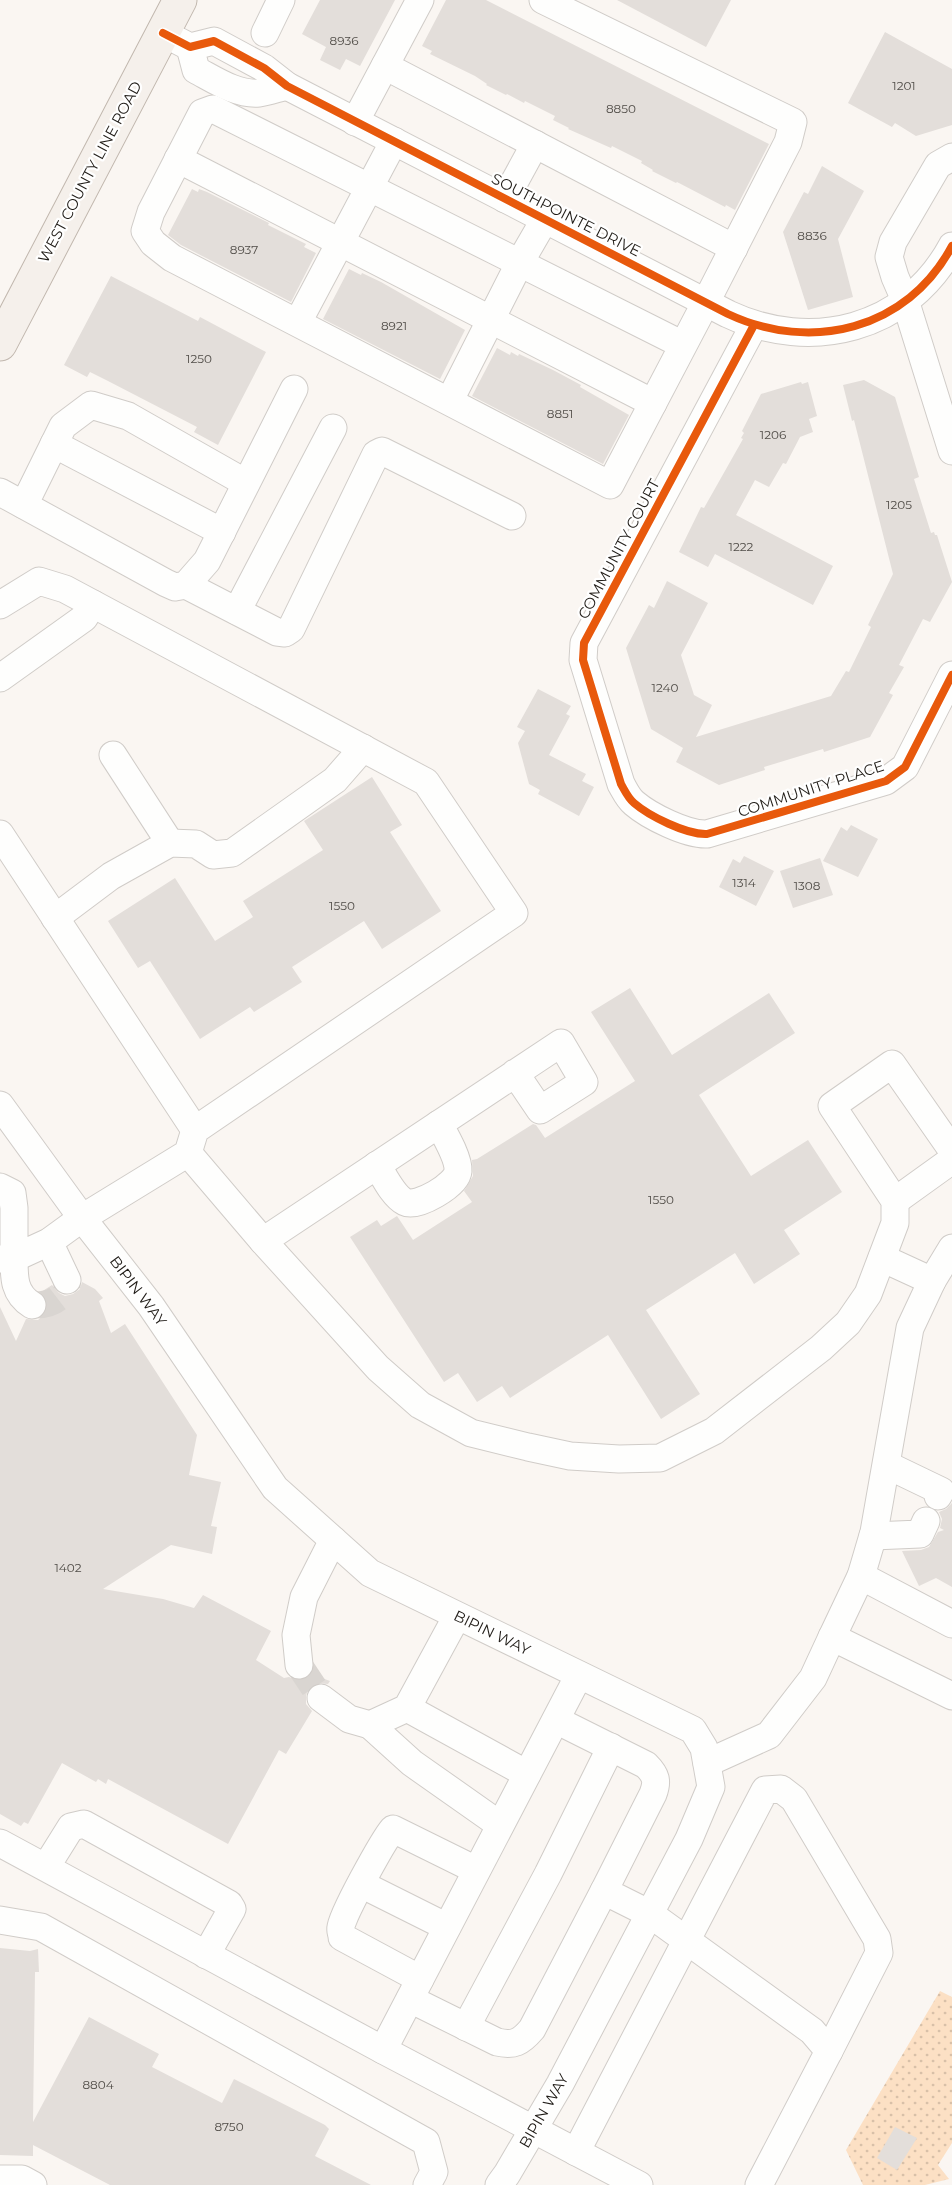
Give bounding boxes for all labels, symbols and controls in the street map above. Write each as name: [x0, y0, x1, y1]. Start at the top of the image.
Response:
house number: 8936: [330, 33, 358, 48]
street label: WEST COUNTY LINE ROAD: [34, 78, 146, 266]
house number: 1201: [892, 78, 916, 93]
house number: 8850: [606, 101, 636, 116]
street label: SOUTHPOINTE DRIVE: [489, 169, 644, 260]
house number: 8836: [797, 228, 827, 243]
house number: 8937: [230, 242, 258, 257]
house number: 8921: [381, 318, 407, 333]
house number: 1250: [186, 351, 212, 366]
house number: 8851: [547, 406, 573, 421]
house number: 1206: [760, 427, 786, 442]
street label: COMMUNITY COURT: [574, 475, 664, 622]
house number: 1205: [886, 497, 912, 512]
house number: 1222: [729, 539, 754, 554]
house number: 1240: [652, 680, 678, 695]
street label: COMMUNITY PLACE: [735, 756, 886, 821]
house number: 1314: [732, 875, 756, 890]
house number: 1308: [794, 878, 821, 893]
house number: 1550: [329, 898, 355, 913]
house number: 1550: [648, 1192, 674, 1207]
street label: BIPIN WAY: [106, 1252, 171, 1330]
house number: 1402: [54, 1560, 82, 1575]
street label: BIPIN WAY: [451, 1606, 534, 1659]
street label: BIPIN WAY: [515, 2070, 573, 2151]
house number: 8804: [82, 2077, 114, 2092]
house number: 8750: [214, 2119, 244, 2134]

